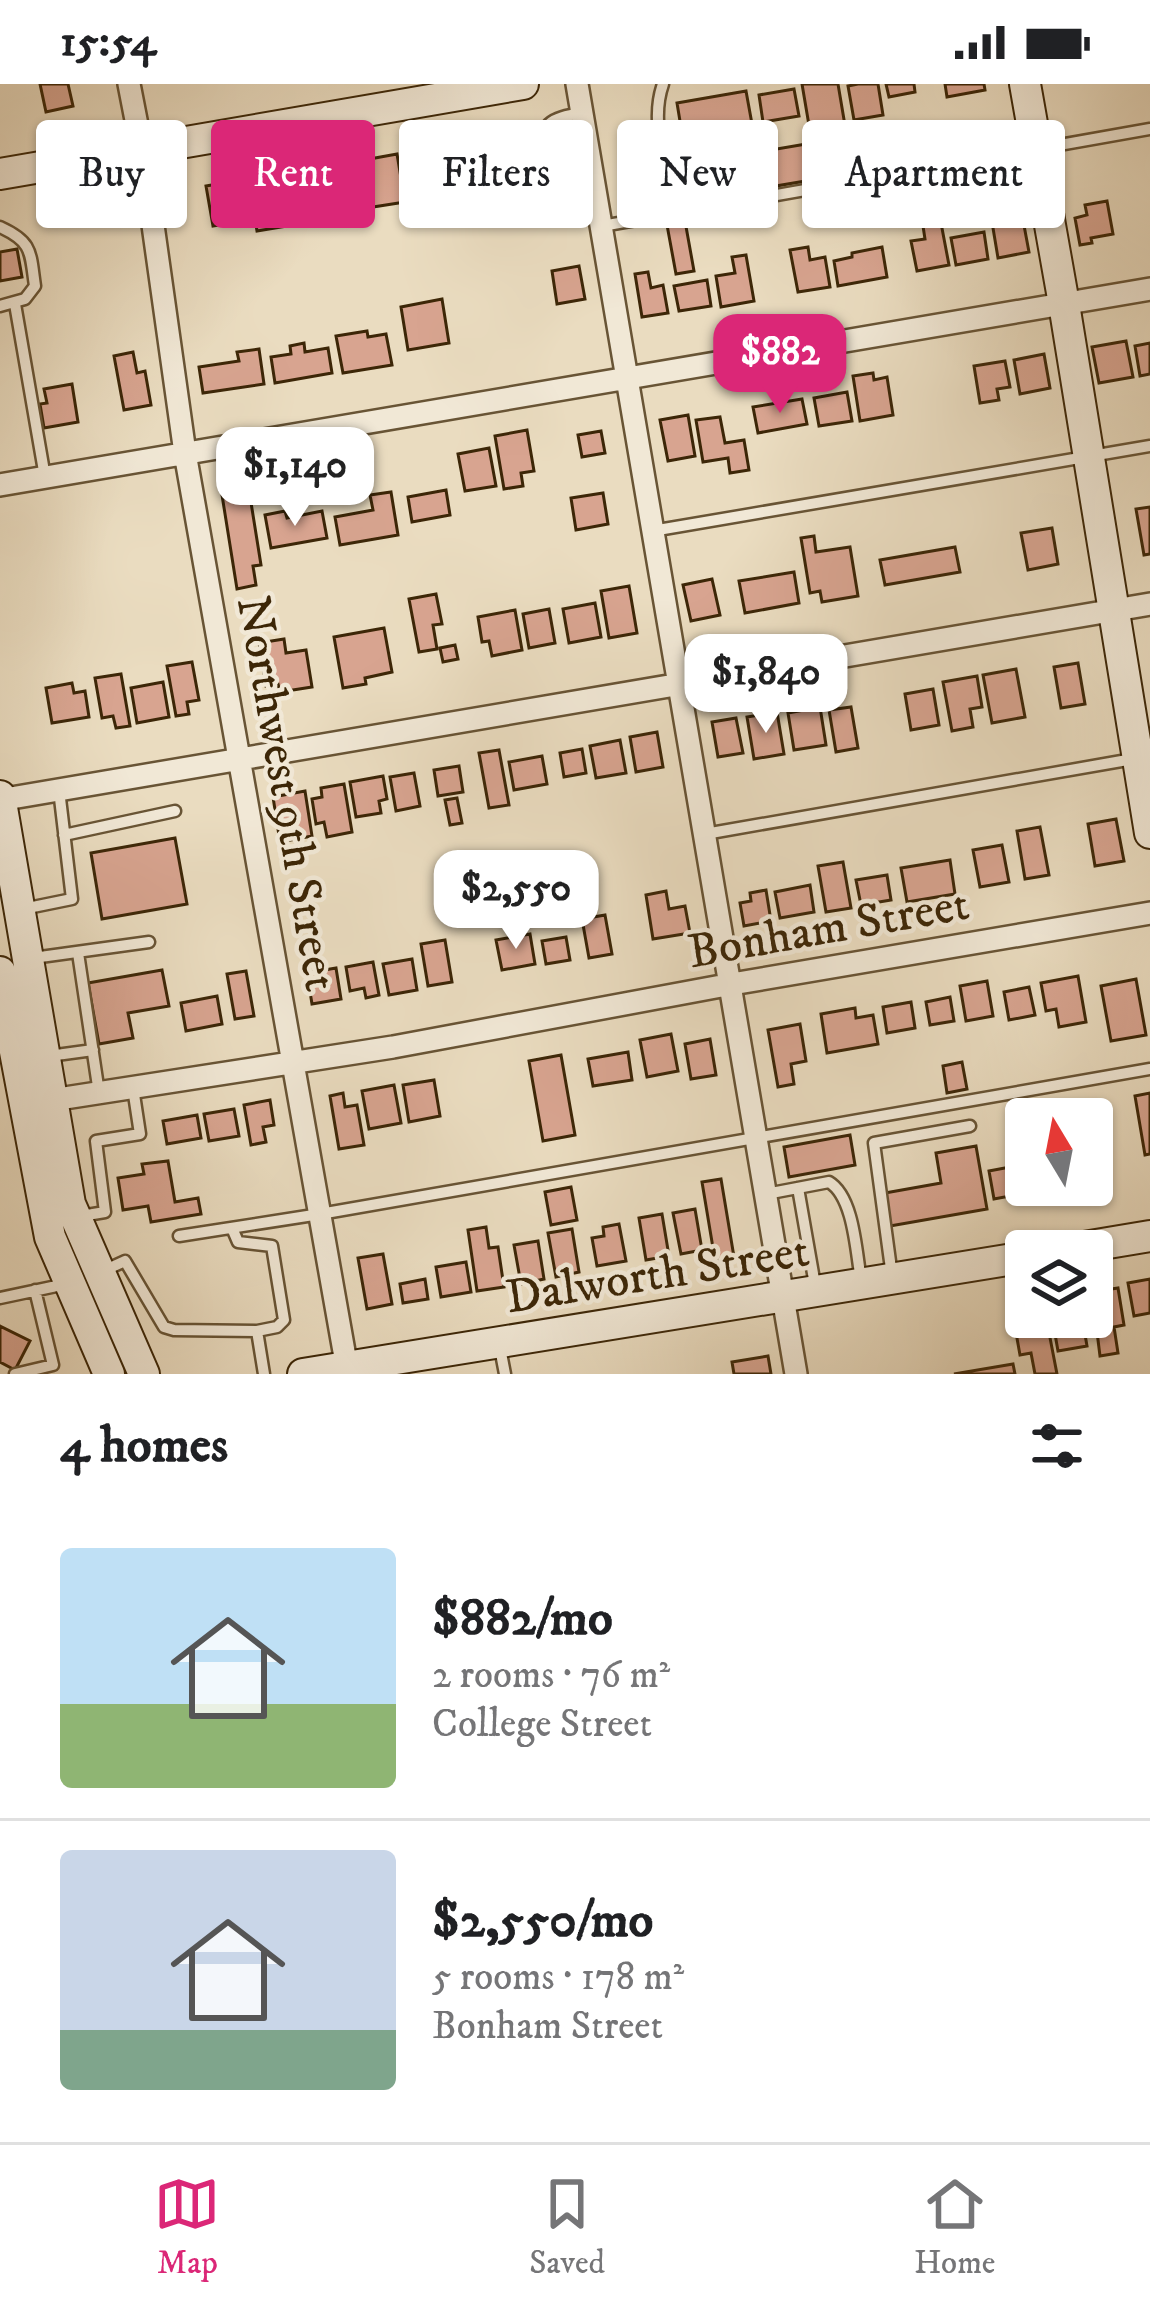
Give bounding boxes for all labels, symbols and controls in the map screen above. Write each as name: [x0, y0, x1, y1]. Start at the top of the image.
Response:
text: 15:54: [60, 14, 156, 70]
chip: Buy: [36, 120, 187, 228]
chip: Rent: [211, 120, 375, 228]
chip: Filters: [399, 120, 593, 228]
chip: New: [617, 120, 778, 228]
chip: Apartment: [802, 120, 1065, 228]
pin: $882: [709, 314, 851, 416]
text: $882: [740, 328, 820, 377]
pin: $1,140: [197, 427, 393, 529]
text: $1,140: [243, 441, 347, 490]
street label: Northwest 9th Street: [222, 591, 350, 996]
pin: $1,840: [668, 634, 864, 736]
text: $1,840: [711, 648, 821, 697]
pin: $2,550: [418, 850, 614, 952]
text: $2,550: [461, 864, 571, 913]
street label: Bonham Street: [683, 875, 974, 983]
north arrow: [1005, 1098, 1113, 1206]
map controls: [1005, 1098, 1113, 1338]
street label: Dalworth Street: [502, 1221, 813, 1329]
button: layers: [1005, 1230, 1113, 1338]
icon: filters: [1024, 1413, 1090, 1479]
text: 4 homes: [60, 1414, 228, 1478]
text: $882/mo: [432, 1587, 613, 1651]
icon: home: [156, 1596, 300, 1740]
text: 2 rooms · 76 m²: [432, 1651, 670, 1700]
text: College Street: [432, 1700, 652, 1749]
text: $2,550/mo: [432, 1889, 653, 1953]
icon: home: [156, 1898, 300, 2042]
text: 5 rooms · 178 m²: [432, 1953, 684, 2002]
text: Bonham Street: [432, 2002, 663, 2051]
tab: Map: [154, 2171, 220, 2284]
tab: Saved: [529, 2171, 605, 2284]
tab: Home: [914, 2171, 996, 2284]

